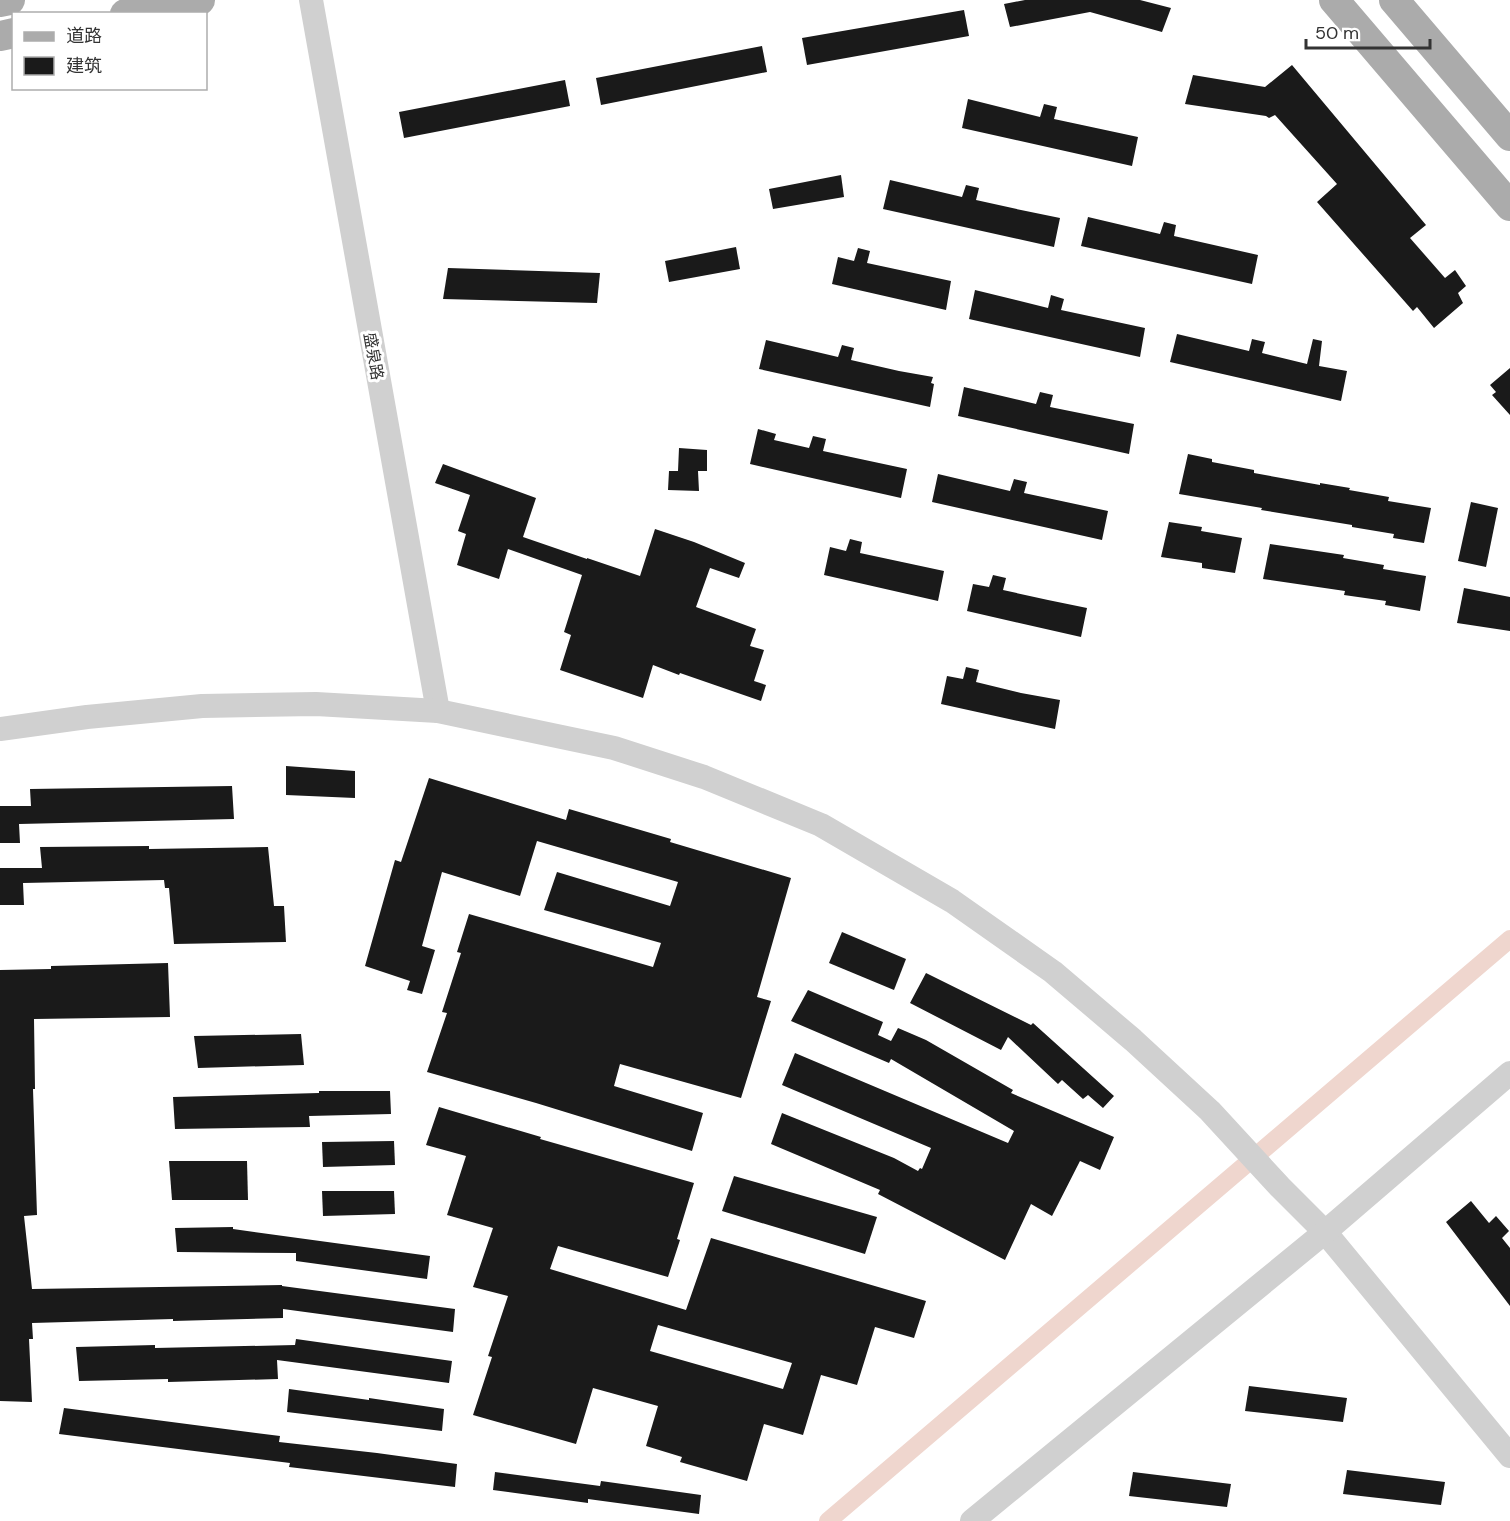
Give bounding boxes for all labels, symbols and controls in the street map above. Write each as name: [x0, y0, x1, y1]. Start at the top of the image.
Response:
legend: [12, 12, 207, 90]
scale bar: [1306, 12, 1430, 50]
text: 50 m: [1315, 21, 1359, 45]
text: 道路: [66, 24, 102, 48]
text: 建筑: [66, 54, 102, 78]
street label: 盛泉路: [359, 331, 388, 382]

